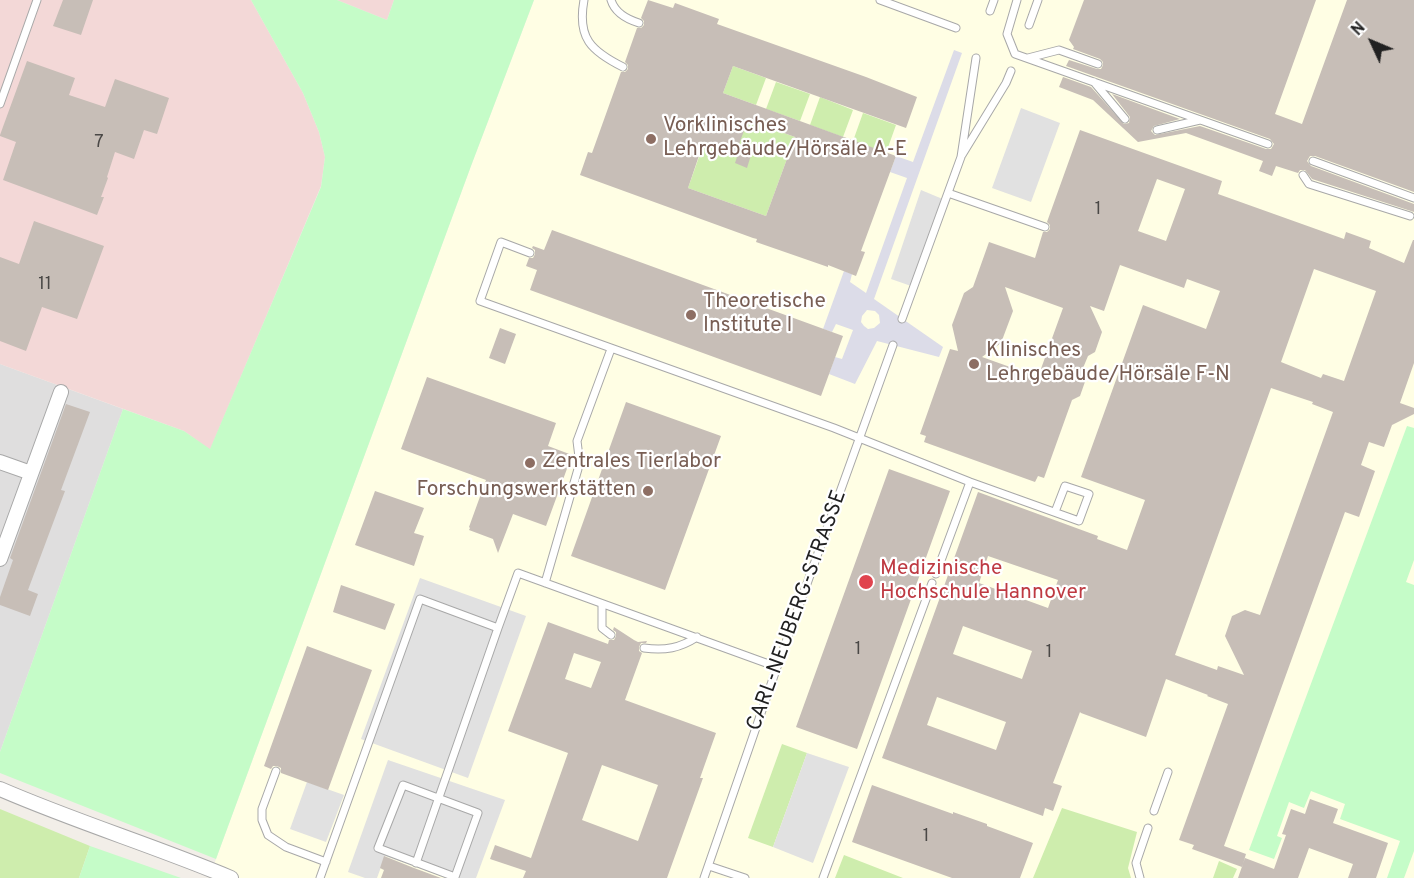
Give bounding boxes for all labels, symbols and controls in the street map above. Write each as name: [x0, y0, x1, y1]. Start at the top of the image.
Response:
north arrow: [1342, 12, 1402, 72]
text: N: [1348, 18, 1370, 41]
place label: Vorklinisches Lehrgebäude/Hörsäle A-E: [663, 114, 907, 164]
house number: 7: [94, 132, 104, 154]
marker: Vorklinisches Lehrgebäude/Hörsäle A-E: [644, 132, 658, 146]
house number: 1: [1095, 199, 1101, 221]
house number: 11: [38, 274, 52, 296]
place label: Theoretische Institute I: [703, 290, 826, 340]
marker: Theoretische Institute I: [684, 308, 698, 322]
place label: Klinisches Lehrgebäude/Hörsäle F-N: [986, 339, 1230, 389]
marker: Klinisches Lehrgebäude/Hörsäle F-N: [967, 357, 981, 371]
place label: Zentrales Tierlabor: [542, 450, 721, 476]
marker: Zentrales Tierlabor: [523, 456, 537, 470]
place label: Forschungswerkstätten: [417, 478, 636, 504]
marker: Forschungswerkstätten: [641, 484, 655, 498]
street label: CARL-NEUBERG-STRASSE: [743, 487, 853, 735]
place label: Medizinische Hochschule Hannover: [880, 557, 1086, 607]
marker: Medizinische Hochschule Hannover: [857, 573, 875, 591]
house number: 1: [855, 639, 861, 661]
house number: 1: [1046, 642, 1052, 664]
house number: 1: [923, 826, 929, 848]

